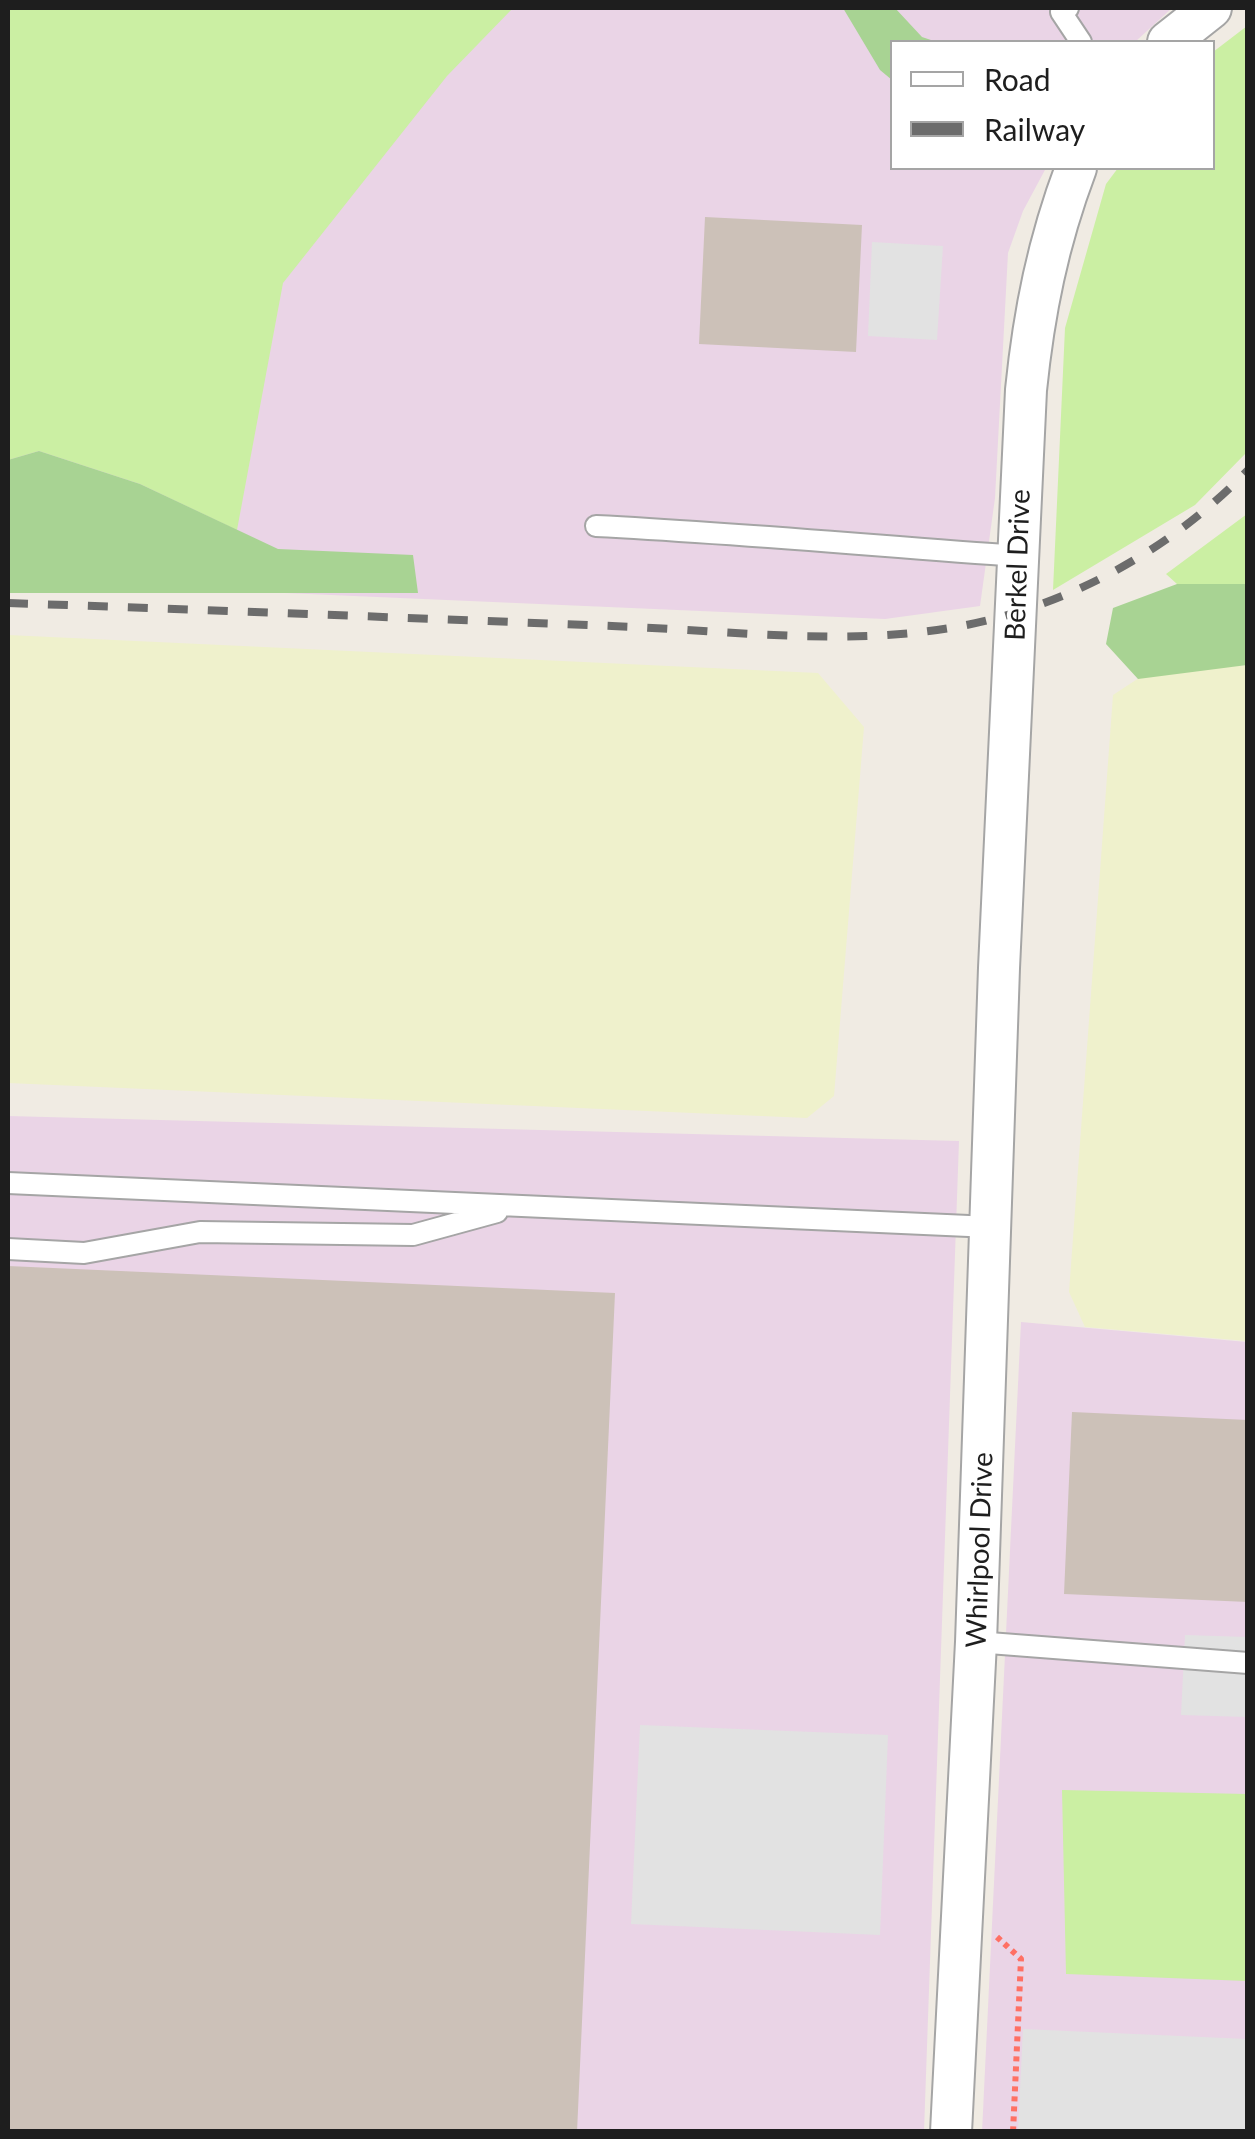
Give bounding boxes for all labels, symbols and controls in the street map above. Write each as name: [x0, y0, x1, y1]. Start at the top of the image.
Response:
legend: [890, 40, 1215, 170]
text: Road: [984, 61, 1051, 97]
text: Railway: [984, 111, 1085, 147]
street label: Berkel Drive: [999, 489, 1037, 641]
street label: Whirlpool Drive: [960, 1451, 1000, 1649]

